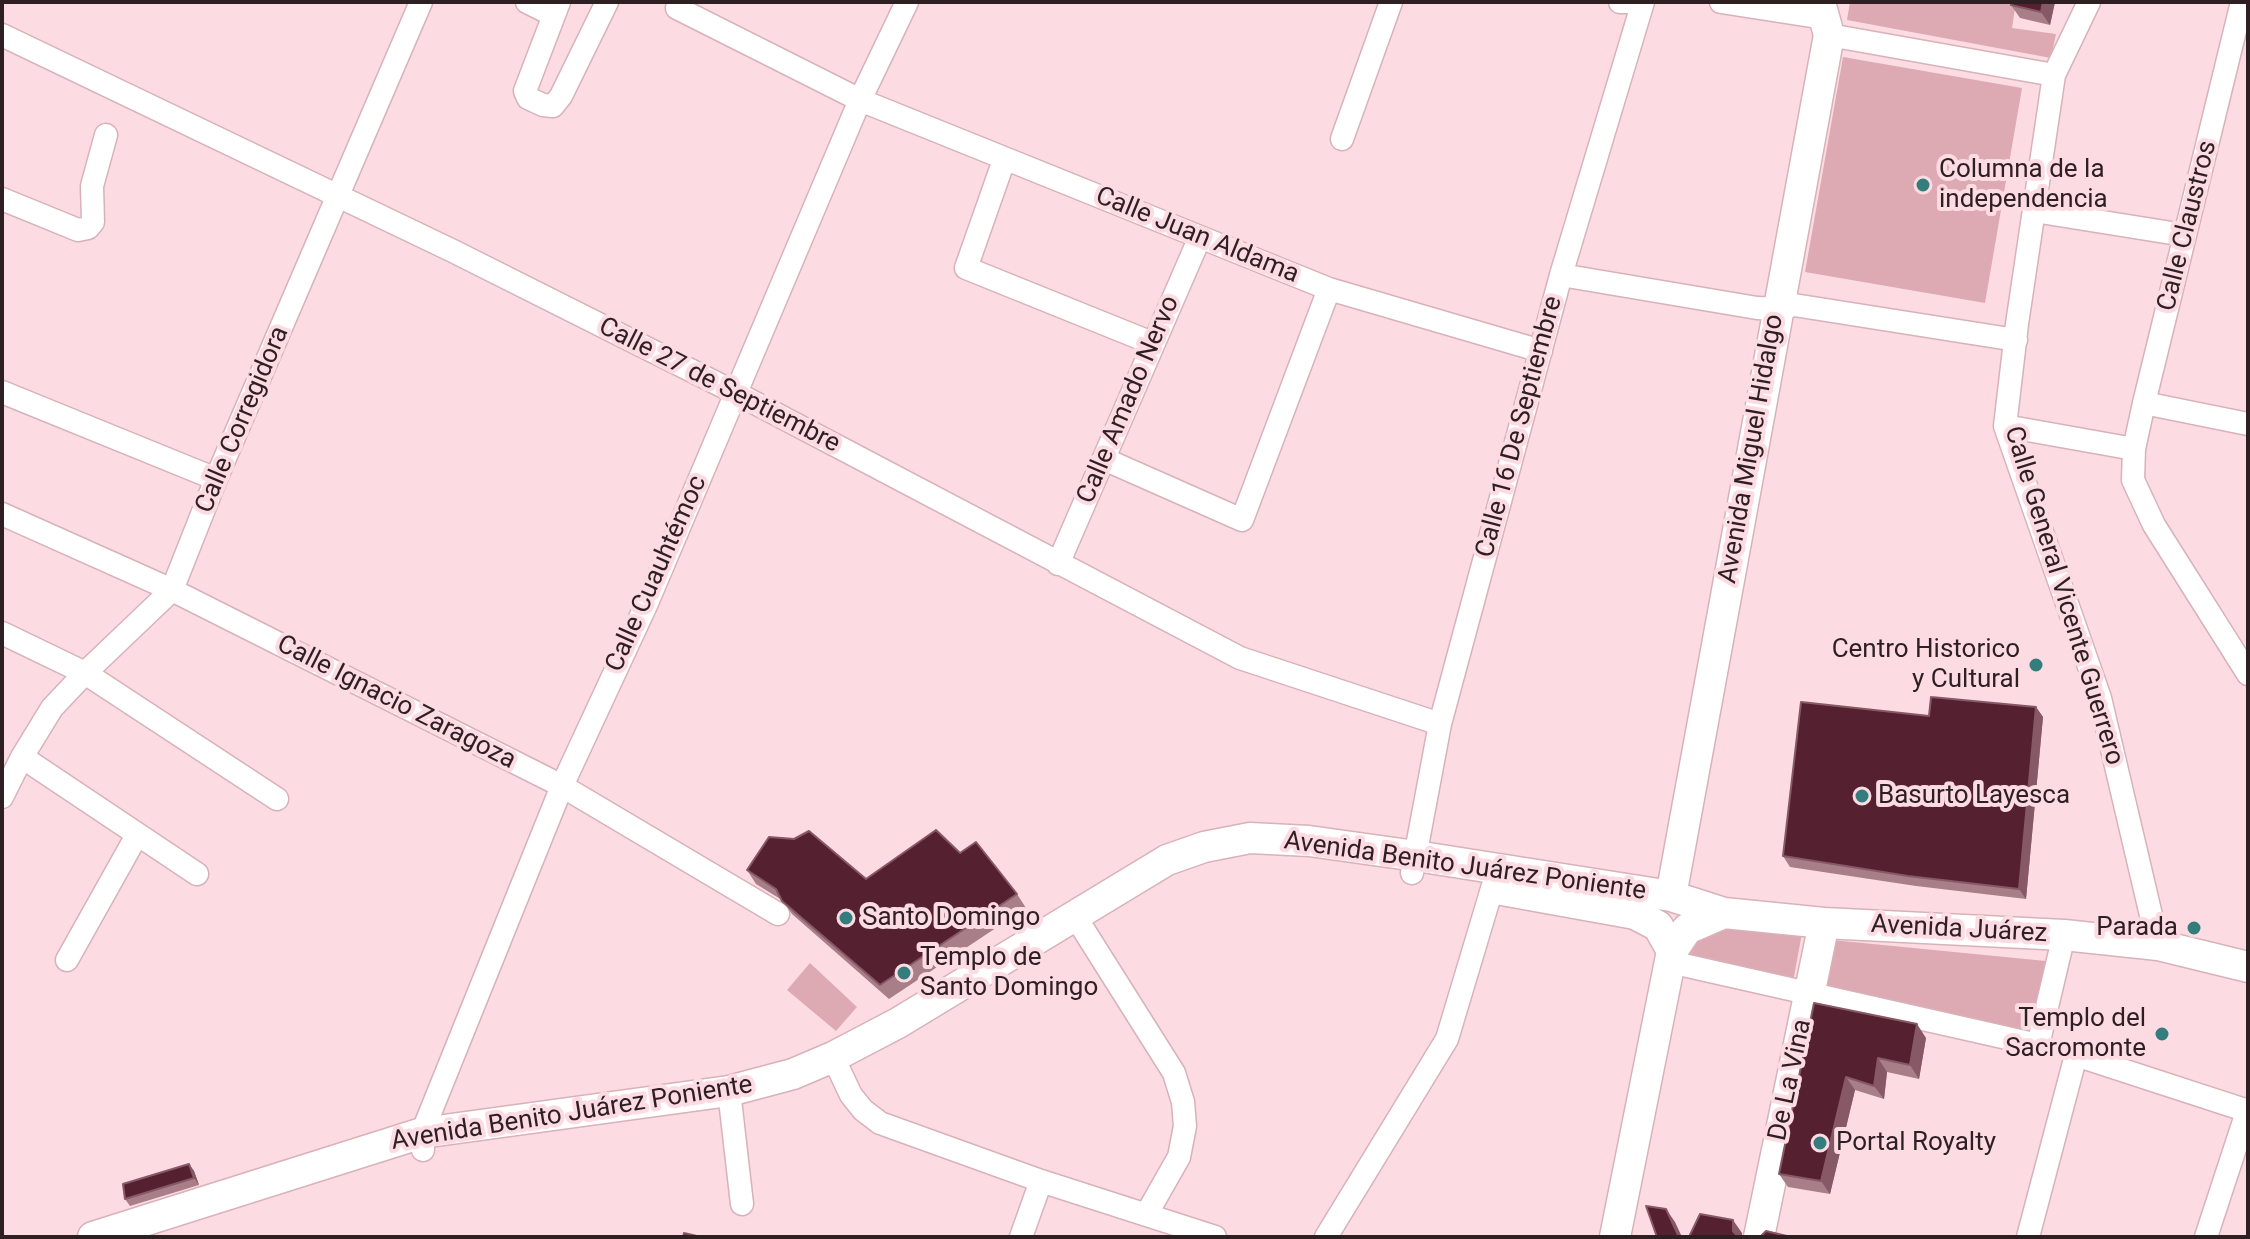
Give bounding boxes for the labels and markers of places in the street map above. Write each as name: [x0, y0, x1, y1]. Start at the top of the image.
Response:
place label: Columna de la independencia: [1939, 154, 2108, 216]
marker: Columna de la independencia: [1914, 176, 1932, 194]
place label: Centro Historico y Cultural: [1832, 634, 2020, 696]
marker: Centro Historico y Cultural: [2027, 656, 2045, 674]
place label: Basurto Layesca: [1878, 780, 2070, 812]
marker: Basurto Layesca: [1853, 787, 1871, 805]
place label: Santo Domingo: [862, 902, 1040, 934]
marker: Santo Domingo: [837, 909, 855, 927]
place label: Parada: [2096, 912, 2178, 944]
marker: Parada: [2185, 919, 2203, 937]
place label: Templo de Santo Domingo: [920, 942, 1098, 1004]
marker: Templo de Santo Domingo: [895, 964, 913, 982]
place label: Templo del Sacromonte: [2005, 1003, 2146, 1064]
marker: Templo del Sacromonte: [2153, 1025, 2171, 1043]
place label: Portal Royalty: [1836, 1127, 1996, 1159]
marker: Portal Royalty: [1811, 1134, 1829, 1152]

